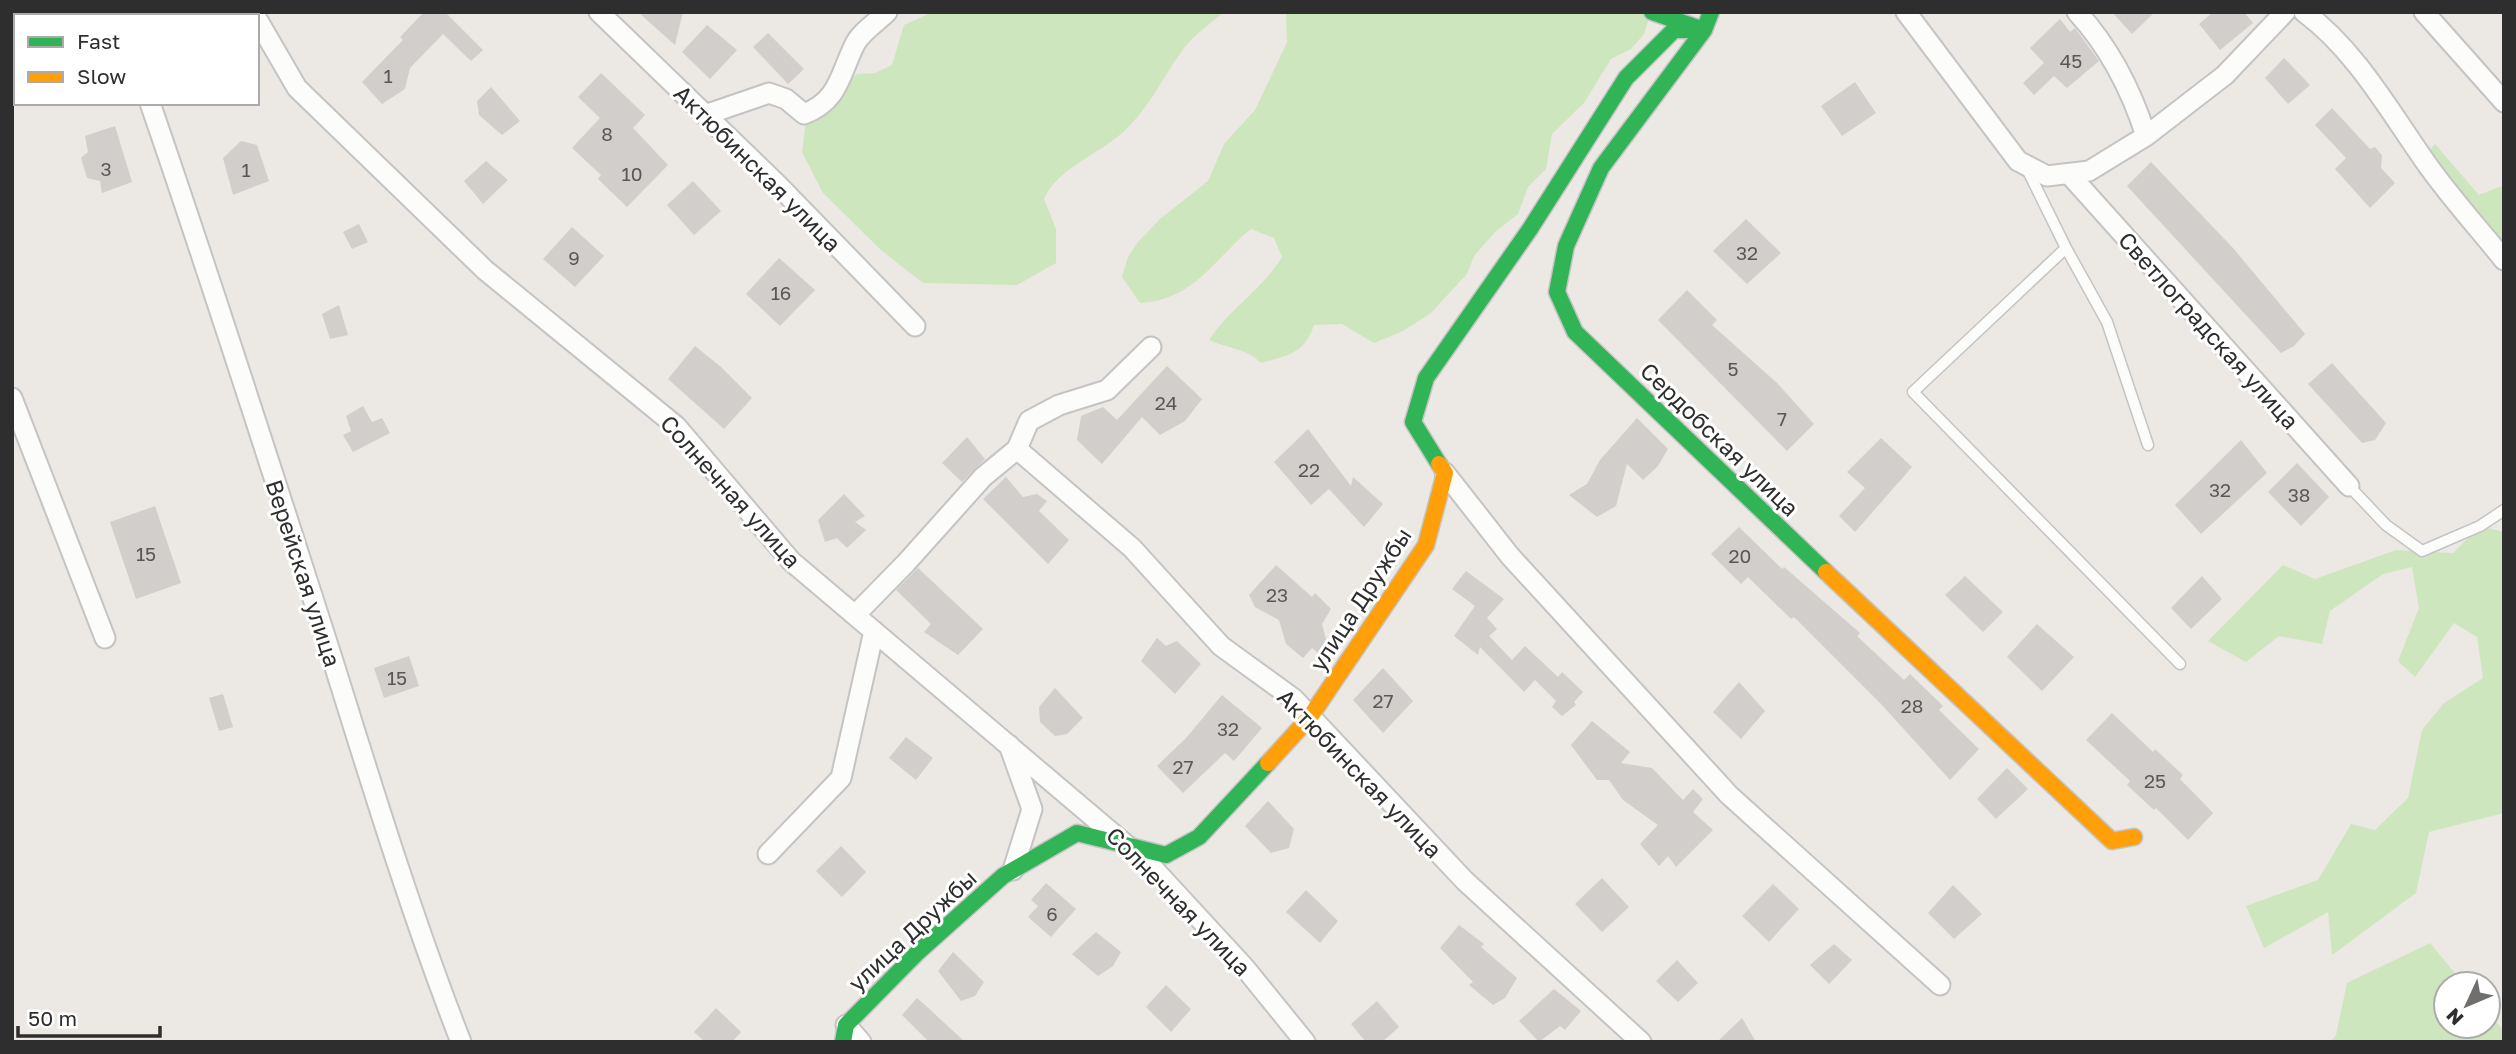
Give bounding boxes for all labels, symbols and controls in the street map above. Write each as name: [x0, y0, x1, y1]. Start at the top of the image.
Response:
legend: [14, 14, 259, 105]
text: Fast: [77, 28, 120, 54]
house number: 45: [2060, 49, 2082, 72]
text: Slow: [77, 63, 126, 89]
house number: 1: [383, 64, 393, 87]
street label: Актюбинская улица: [669, 79, 847, 257]
house number: 8: [601, 122, 613, 145]
house number: 3: [100, 157, 112, 180]
house number: 1: [241, 158, 251, 181]
house number: 10: [622, 162, 643, 185]
street label: Светлоградская улица: [2113, 226, 2305, 434]
house number: 32: [1736, 241, 1758, 264]
house number: 9: [568, 246, 580, 269]
house number: 16: [771, 281, 791, 304]
street label: Сердобская улица: [1635, 356, 1805, 522]
house number: 5: [1727, 357, 1739, 380]
house number: 24: [1155, 391, 1177, 414]
house number: 7: [1777, 407, 1787, 430]
street label: Солнечная улица: [655, 409, 807, 573]
house number: 22: [1298, 458, 1320, 481]
street label: Верейская улица: [261, 476, 347, 670]
house number: 32: [2209, 478, 2231, 501]
house number: 38: [2288, 483, 2310, 506]
street label: улица Дружбы: [1303, 522, 1417, 676]
house number: 15: [136, 542, 156, 565]
house number: 20: [1729, 544, 1751, 567]
house number: 23: [1266, 583, 1288, 606]
house number: 15: [387, 666, 407, 689]
street label: Актюбинская улица: [1272, 683, 1448, 863]
house number: 27: [1372, 689, 1394, 712]
house number: 28: [1901, 694, 1923, 717]
house number: 32: [1217, 717, 1239, 740]
house number: 27: [1172, 755, 1194, 778]
house number: 25: [2144, 769, 2166, 792]
street label: Солнечная улица: [1101, 821, 1257, 981]
street label: улица Дружбы: [842, 863, 982, 997]
house number: 6: [1046, 902, 1058, 925]
north arrow: [2432, 970, 2502, 1040]
scale bar: [18, 995, 159, 1038]
text: N: [2441, 1004, 2468, 1030]
text: 50 m: [28, 1005, 77, 1031]

